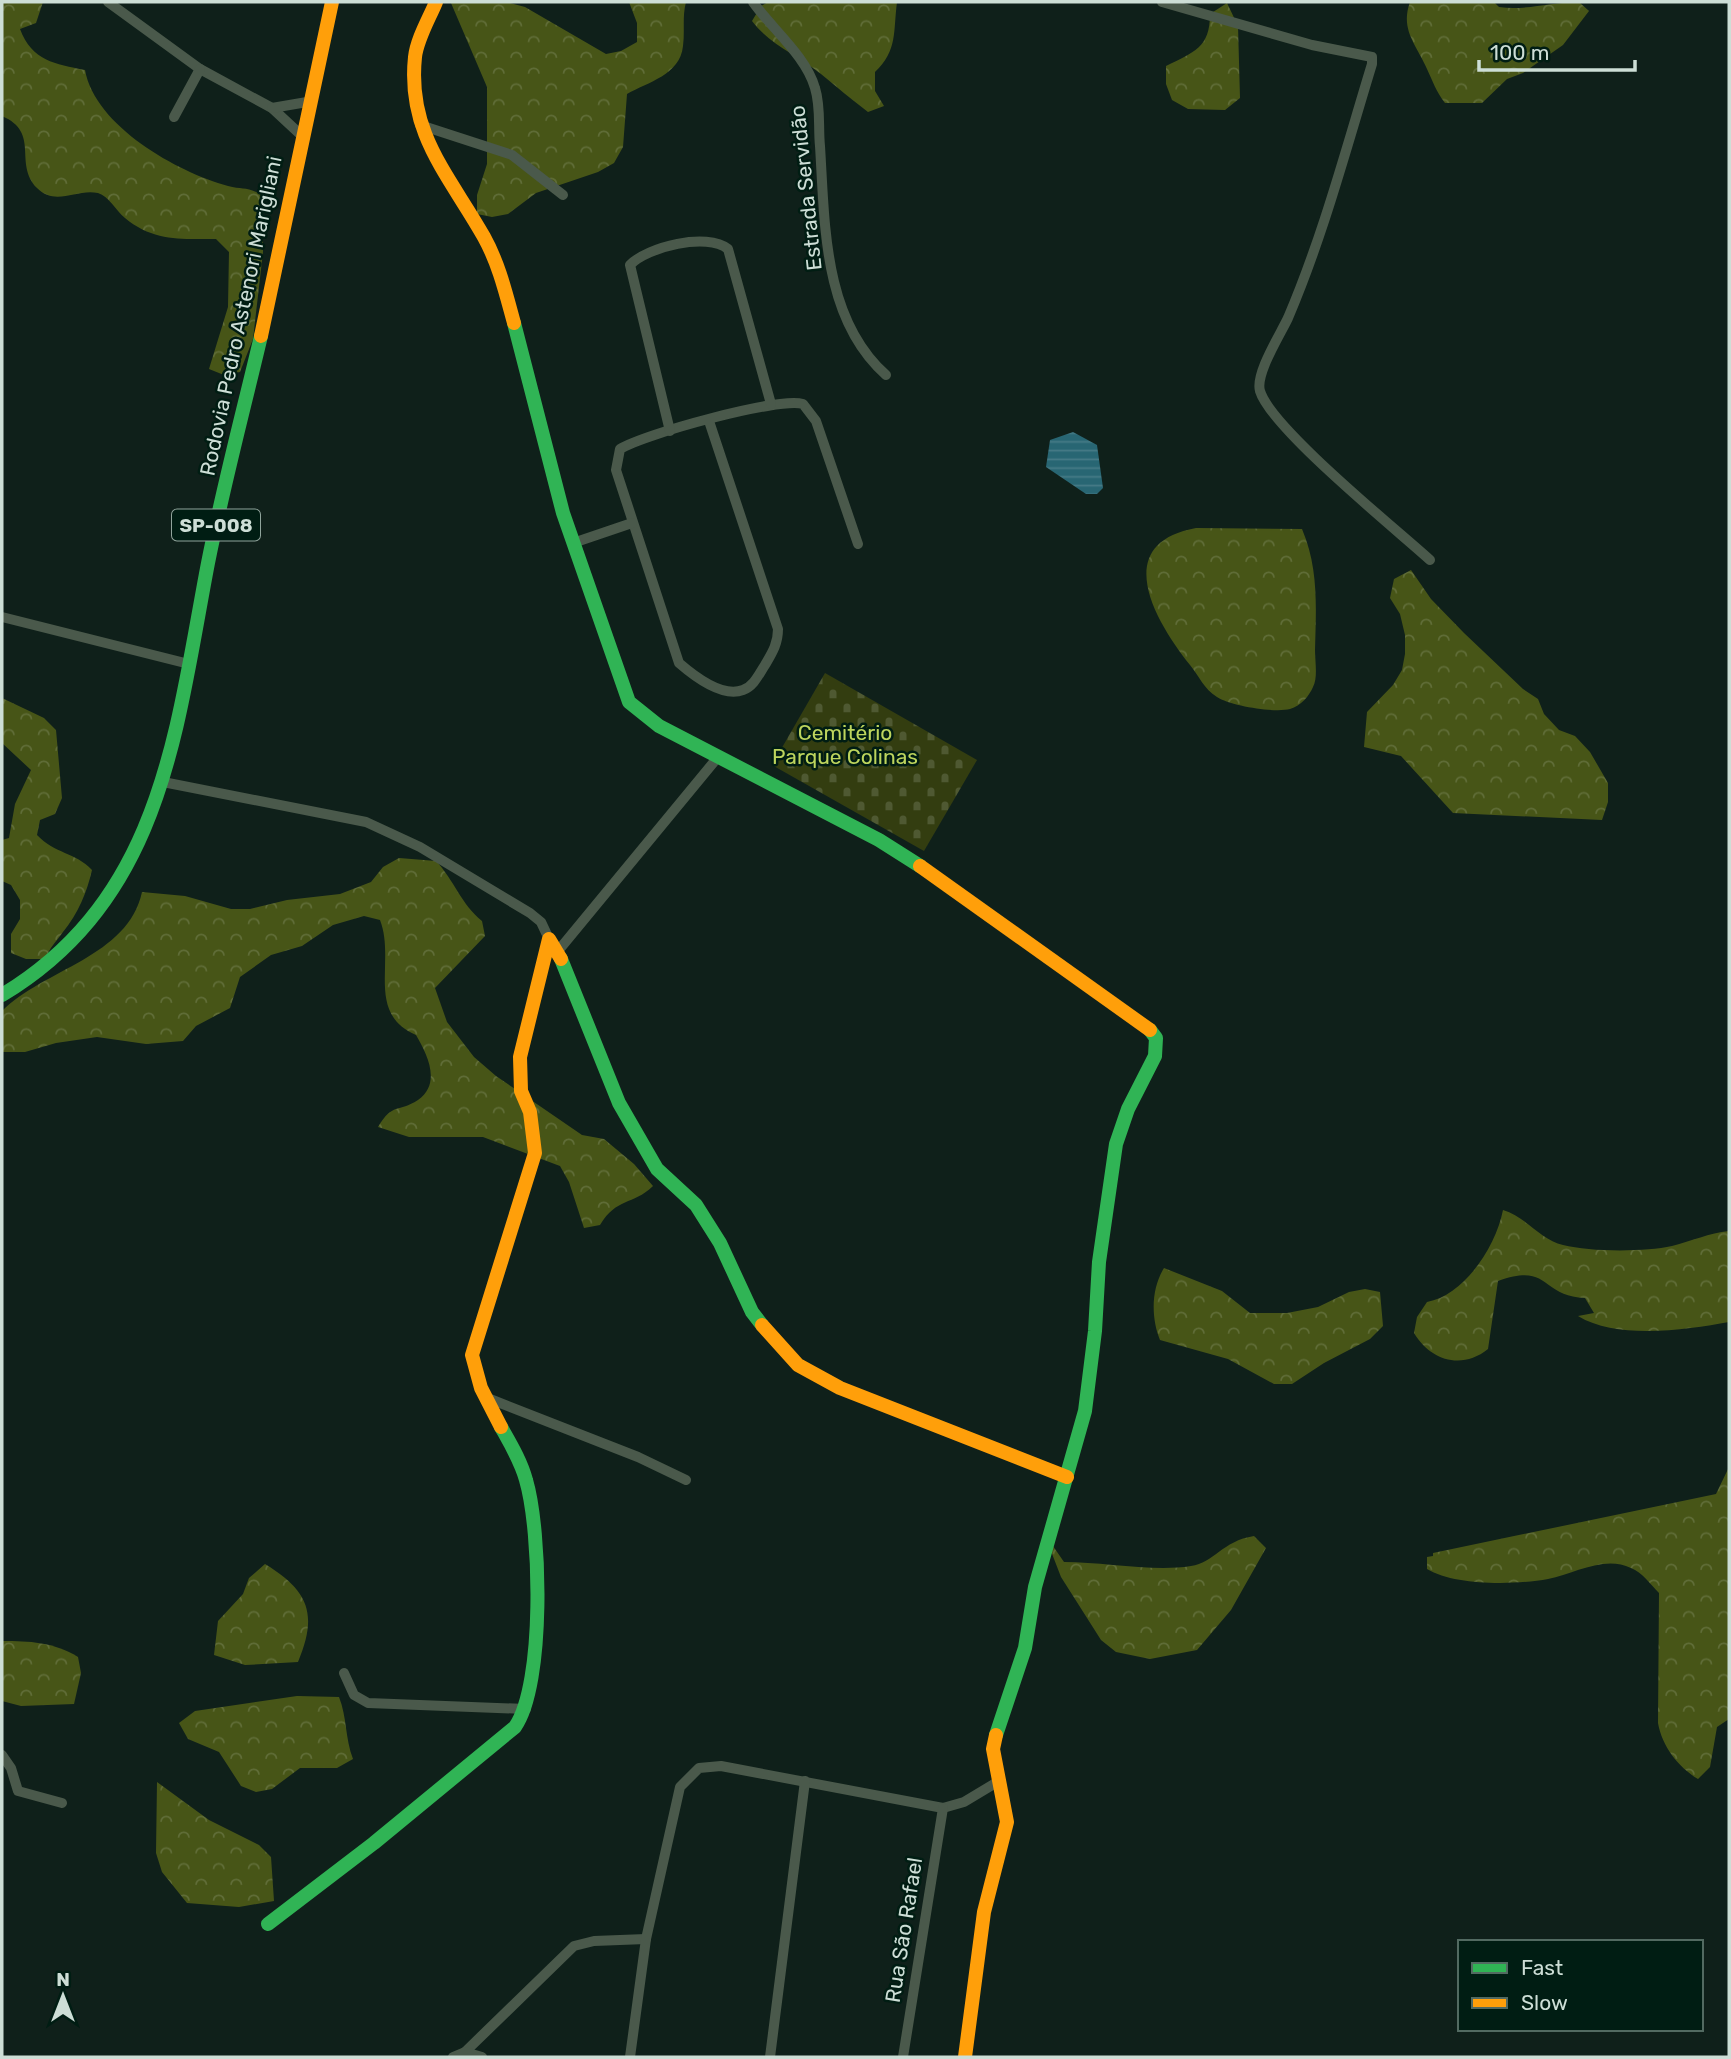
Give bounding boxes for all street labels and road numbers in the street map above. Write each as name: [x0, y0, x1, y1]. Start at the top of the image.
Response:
street label: Estrada Servidão: [784, 104, 827, 272]
street label: Rodovia Pedro Astenori Marigliani: [194, 154, 287, 478]
road number: SP-008: [172, 510, 260, 540]
street label: Rua São Rafael: [880, 1856, 927, 2004]

